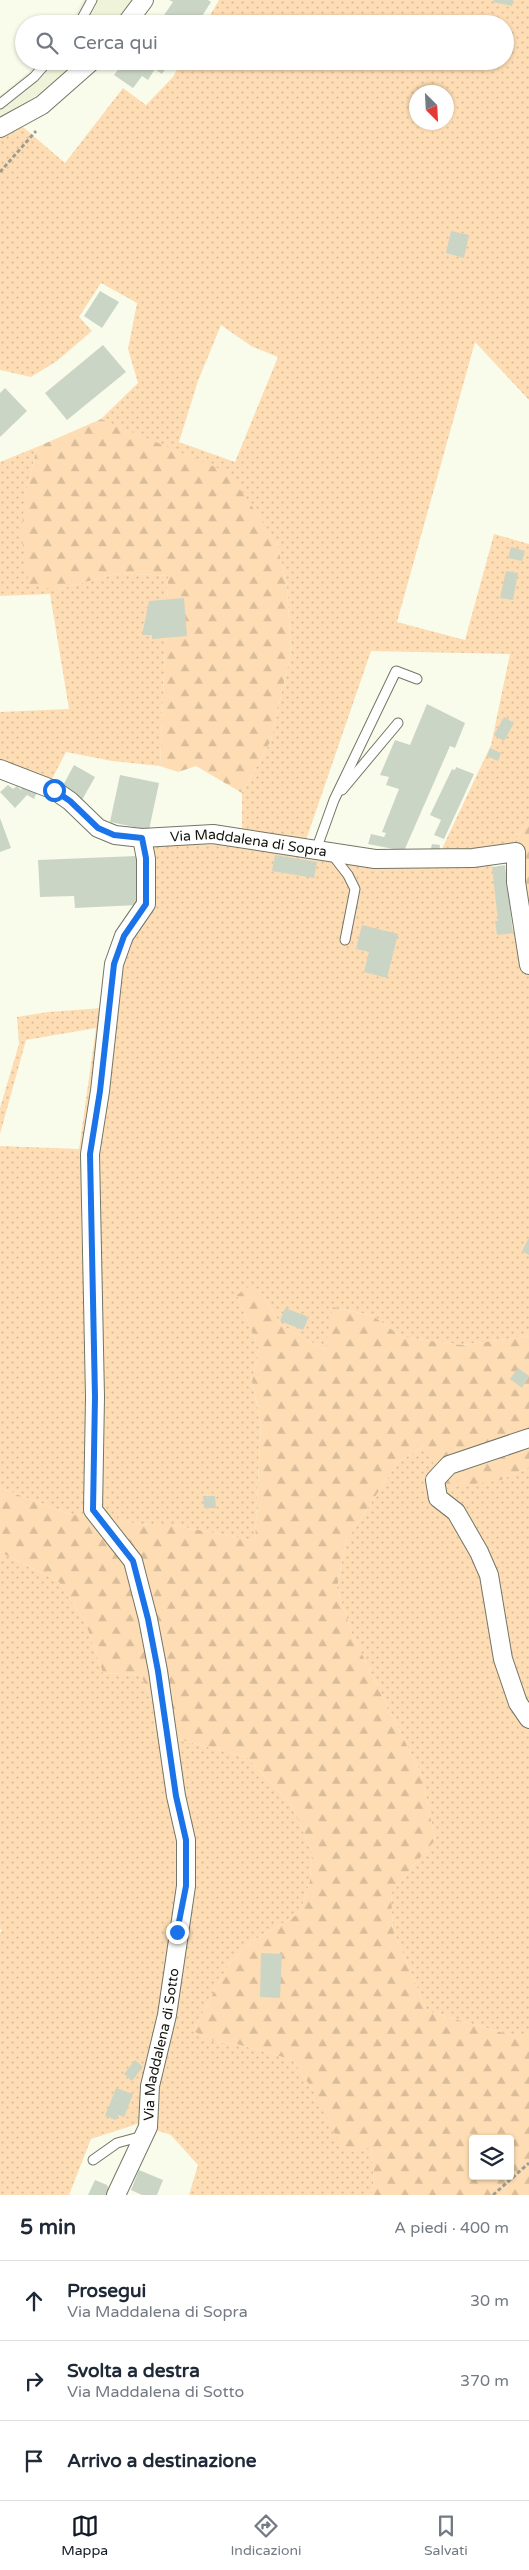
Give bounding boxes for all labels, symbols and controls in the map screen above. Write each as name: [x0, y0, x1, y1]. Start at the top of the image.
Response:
search box: [15, 15, 514, 70]
icon: search: [33, 29, 61, 57]
text: Cerca qui: [73, 32, 158, 54]
north arrow: [409, 85, 454, 130]
route start: [43, 779, 66, 802]
street label: Via Maddalena di Sopra: [170, 825, 328, 860]
route end: [166, 1921, 189, 1944]
street label: Via Maddalena di Sotto: [140, 1967, 182, 2121]
map controls: [469, 2135, 514, 2180]
button: layers: [469, 2135, 514, 2180]
text: 5 min: [20, 2215, 76, 2240]
text: A piedi · 400 m: [394, 2218, 509, 2238]
text: Prosegui: [67, 2280, 146, 2302]
icon: ahead: [20, 2287, 48, 2315]
text: 30 m: [470, 2291, 509, 2311]
text: Via Maddalena di Sopra: [67, 2302, 248, 2322]
text: Svolta a destra: [67, 2360, 200, 2382]
icon: right: [20, 2367, 48, 2395]
text: 370 m: [460, 2371, 509, 2391]
text: Via Maddalena di Sotto: [67, 2382, 244, 2402]
icon: arrive: [20, 2447, 48, 2475]
text: Arrivo a destinazione: [67, 2450, 257, 2472]
tab: Mappa: [61, 2512, 108, 2559]
tab: Indicazioni: [231, 2512, 302, 2559]
tab: Salvati: [424, 2512, 468, 2559]

